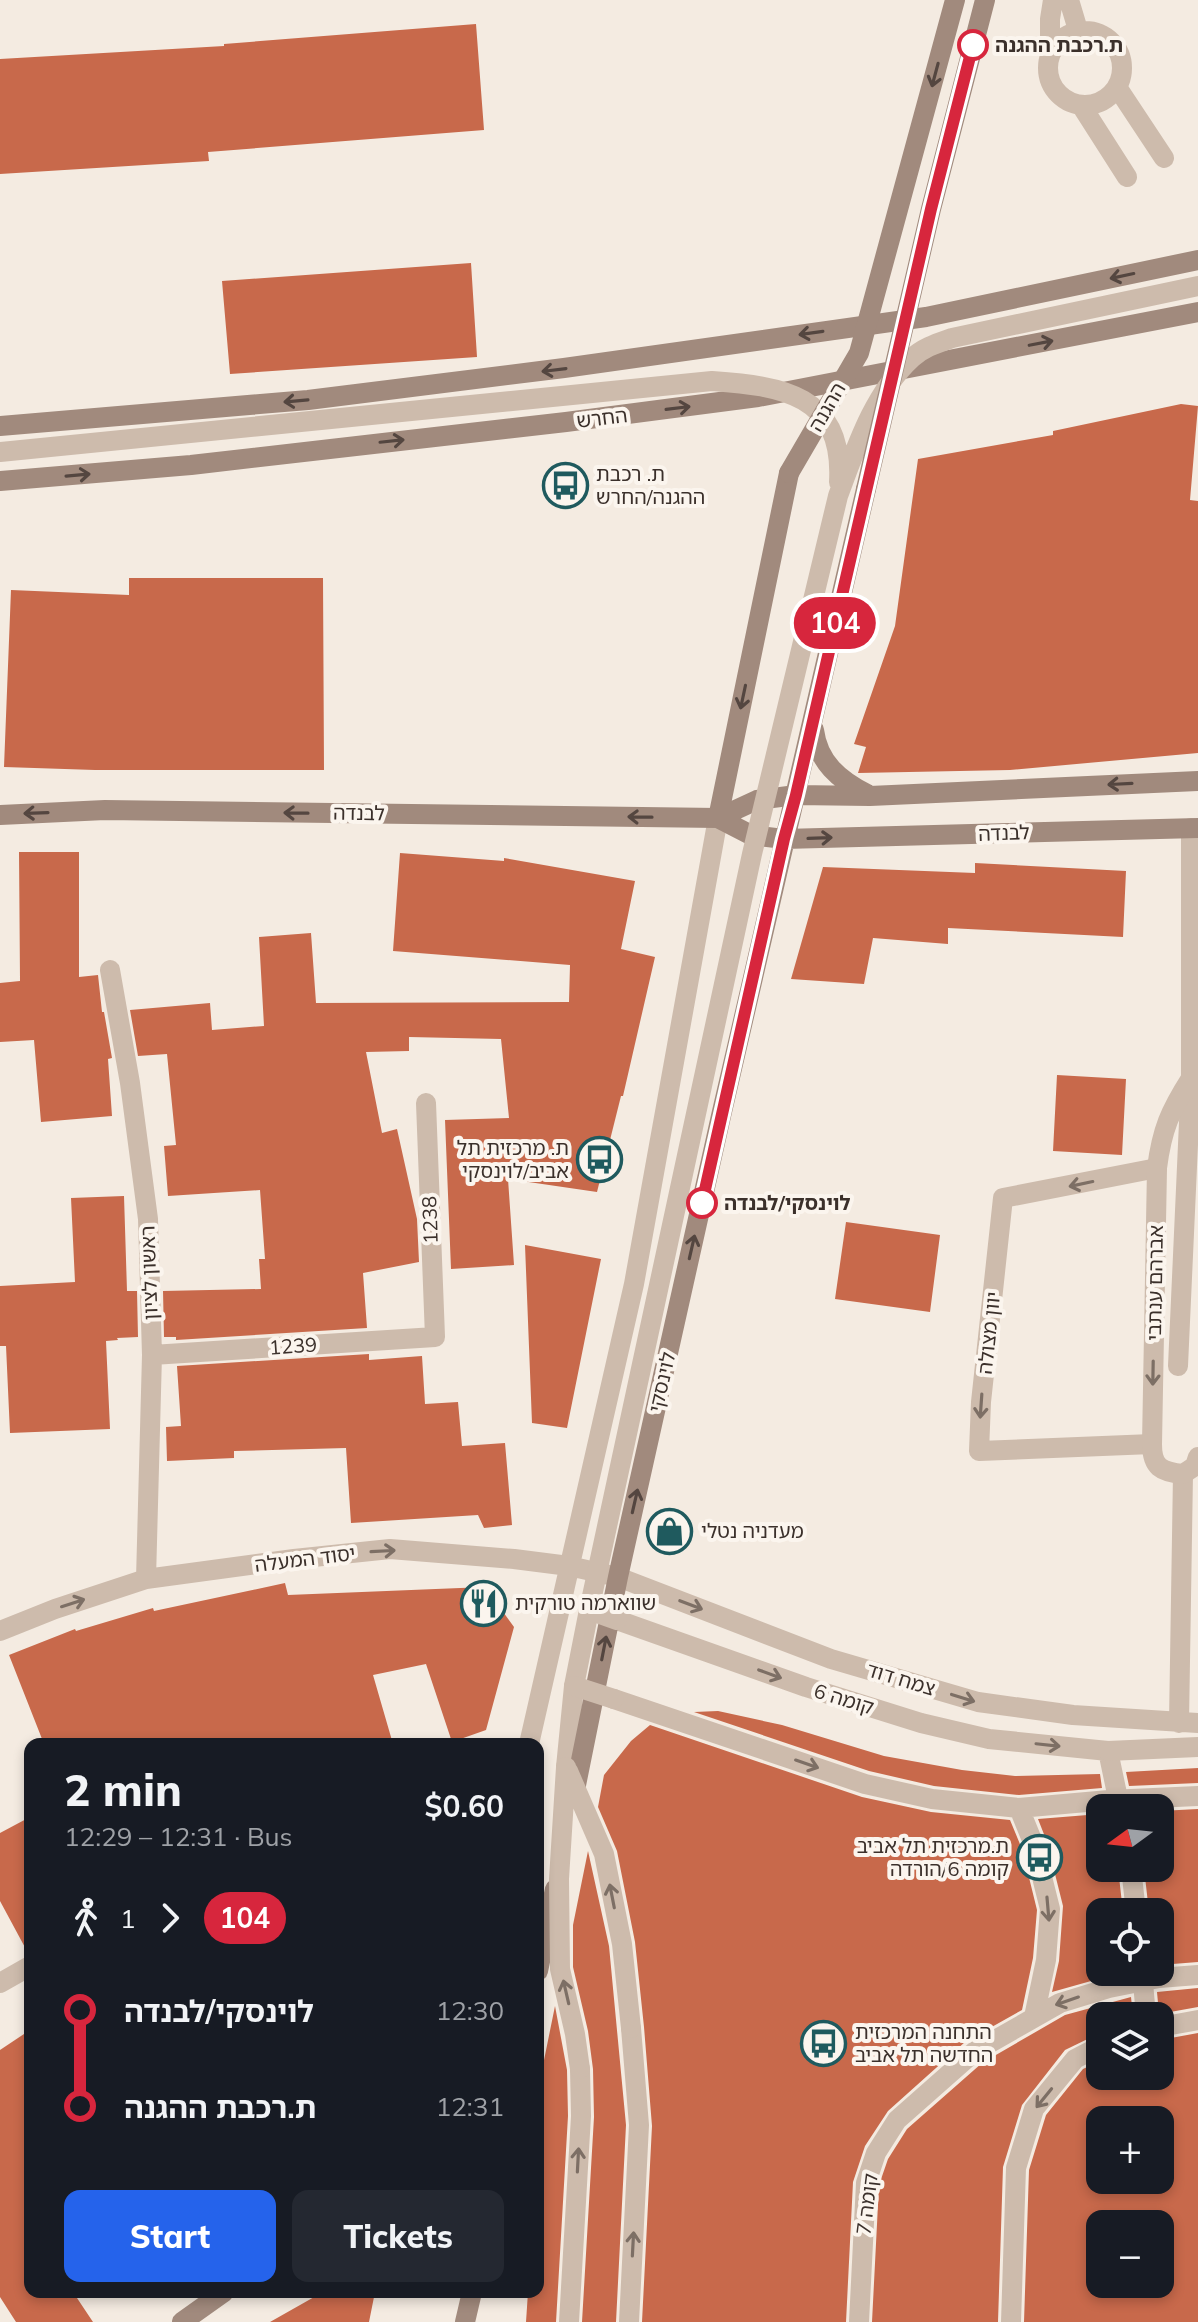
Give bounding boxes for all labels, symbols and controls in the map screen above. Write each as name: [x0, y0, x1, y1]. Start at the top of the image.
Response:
marker: ת.רכבת ההגנה: [958, 30, 988, 60]
place label: ת.רכבת ההגנה: [995, 32, 1123, 57]
one-way arrow: [926, 62, 941, 88]
one-way arrow: [1109, 269, 1135, 284]
one-way arrow: [799, 326, 824, 341]
one-way arrow: [1028, 335, 1053, 350]
one-way arrow: [541, 362, 568, 377]
street label: ההגנה: [803, 378, 851, 436]
one-way arrow: [283, 394, 310, 409]
one-way arrow: [664, 400, 691, 415]
street label: החרש: [575, 402, 629, 433]
one-way arrow: [378, 433, 405, 448]
place label: ת. רכבת ההגנה/החרש: [596, 461, 705, 509]
bus stop icon: ת. רכבת ההגנה/החרש: [541, 462, 589, 510]
one-way arrow: [64, 467, 91, 482]
line badge: 104: [789, 597, 881, 649]
text: 104: [810, 605, 860, 640]
one-way arrow: [735, 684, 750, 709]
one-way arrow: [1107, 777, 1134, 792]
street label: לבנדה: [333, 800, 385, 825]
one-way arrow: [283, 805, 310, 821]
one-way arrow: [23, 806, 50, 821]
one-way arrow: [627, 809, 654, 825]
street label: לבנדה: [978, 819, 1030, 846]
one-way arrow: [806, 831, 833, 846]
place label: ת. מרכזית תל אביב/לוינסקי: [457, 1135, 569, 1183]
bus stop icon: ת. מרכזית תל אביב/לוינסקי: [576, 1136, 624, 1184]
one-way arrow: [1069, 1177, 1094, 1192]
marker: לוינסקי/לבנדה: [687, 1188, 717, 1218]
place label: לוינסקי/לבנדה: [724, 1190, 851, 1215]
street label: 1238: [416, 1196, 443, 1244]
street label: ראשון לציון: [134, 1225, 163, 1321]
street label: אברהם ענתבי: [1141, 1225, 1168, 1341]
one-way arrow: [685, 1235, 700, 1260]
street label: יוון מצולה: [972, 1290, 1005, 1376]
street label: 1239: [268, 1331, 318, 1360]
street label: לוינסקי: [642, 1349, 681, 1415]
one-way arrow: [1146, 1359, 1161, 1386]
one-way arrow: [973, 1392, 988, 1419]
one-way arrow: [628, 1489, 643, 1514]
shop icon: מעדניה נטלי: [646, 1507, 694, 1555]
place label: מעדניה נטלי: [701, 1518, 804, 1543]
street label: יסוד המעלה: [253, 1540, 357, 1577]
one-way arrow: [369, 1543, 396, 1558]
restaurant icon: שווארמה טורקית: [460, 1579, 508, 1627]
place label: שווארמה טורקית: [515, 1590, 656, 1615]
one-way arrow: [59, 1595, 85, 1610]
one-way arrow: [678, 1599, 703, 1613]
one-way arrow: [597, 1636, 612, 1661]
street label: צמח דוד: [864, 1656, 939, 1701]
one-way arrow: [757, 1668, 782, 1682]
street label: קומה 6: [811, 1678, 877, 1719]
one-way arrow: [950, 1691, 976, 1706]
one-way arrow: [1034, 1737, 1061, 1752]
one-way arrow: [795, 1757, 820, 1772]
text: 2 min: [64, 1762, 182, 1817]
text: $0.60: [425, 1787, 504, 1825]
north arrow: [1086, 1794, 1174, 1882]
map controls: [1086, 1794, 1174, 2298]
text: 12:29 – 12:31 · Bus: [64, 1820, 293, 1853]
place label: ת.מרכזית תל אביב קומה 6/הורדה: [857, 1833, 1009, 1881]
bus stop icon: ת.מרכזית תל אביב קומה 6/הורדה: [1016, 1833, 1064, 1881]
one-way arrow: [604, 1883, 619, 1909]
one-way arrow: [1041, 1895, 1056, 1922]
icon: walk: [64, 1896, 108, 1940]
icon: forward: [148, 1896, 192, 1940]
button: locate: [1086, 1898, 1174, 1986]
text: 104: [220, 1900, 270, 1935]
text: 1: [120, 1902, 136, 1935]
one-way arrow: [558, 1980, 573, 2006]
text: לוינסקי/לבנדה: [124, 1992, 314, 2030]
text: 12:30: [436, 1994, 504, 2027]
one-way arrow: [1055, 1995, 1080, 2010]
button: layers: [1086, 2002, 1174, 2090]
bus stop icon: התחנה המרכזית החדשה תל אביב: [800, 2019, 848, 2067]
place label: התחנה המרכזית החדשה תל אביב: [855, 2019, 993, 2067]
one-way arrow: [1035, 2087, 1053, 2108]
text: ת.רכבת ההגנה: [124, 2088, 316, 2126]
text: 12:31: [436, 2090, 504, 2123]
button: +: [1086, 2106, 1174, 2194]
one-way arrow: [571, 2147, 586, 2174]
street label: קומה 7: [850, 2172, 883, 2236]
button: Start: [64, 2190, 276, 2282]
button: Tickets: [292, 2190, 504, 2282]
button: −: [1086, 2210, 1174, 2298]
one-way arrow: [626, 2231, 641, 2258]

